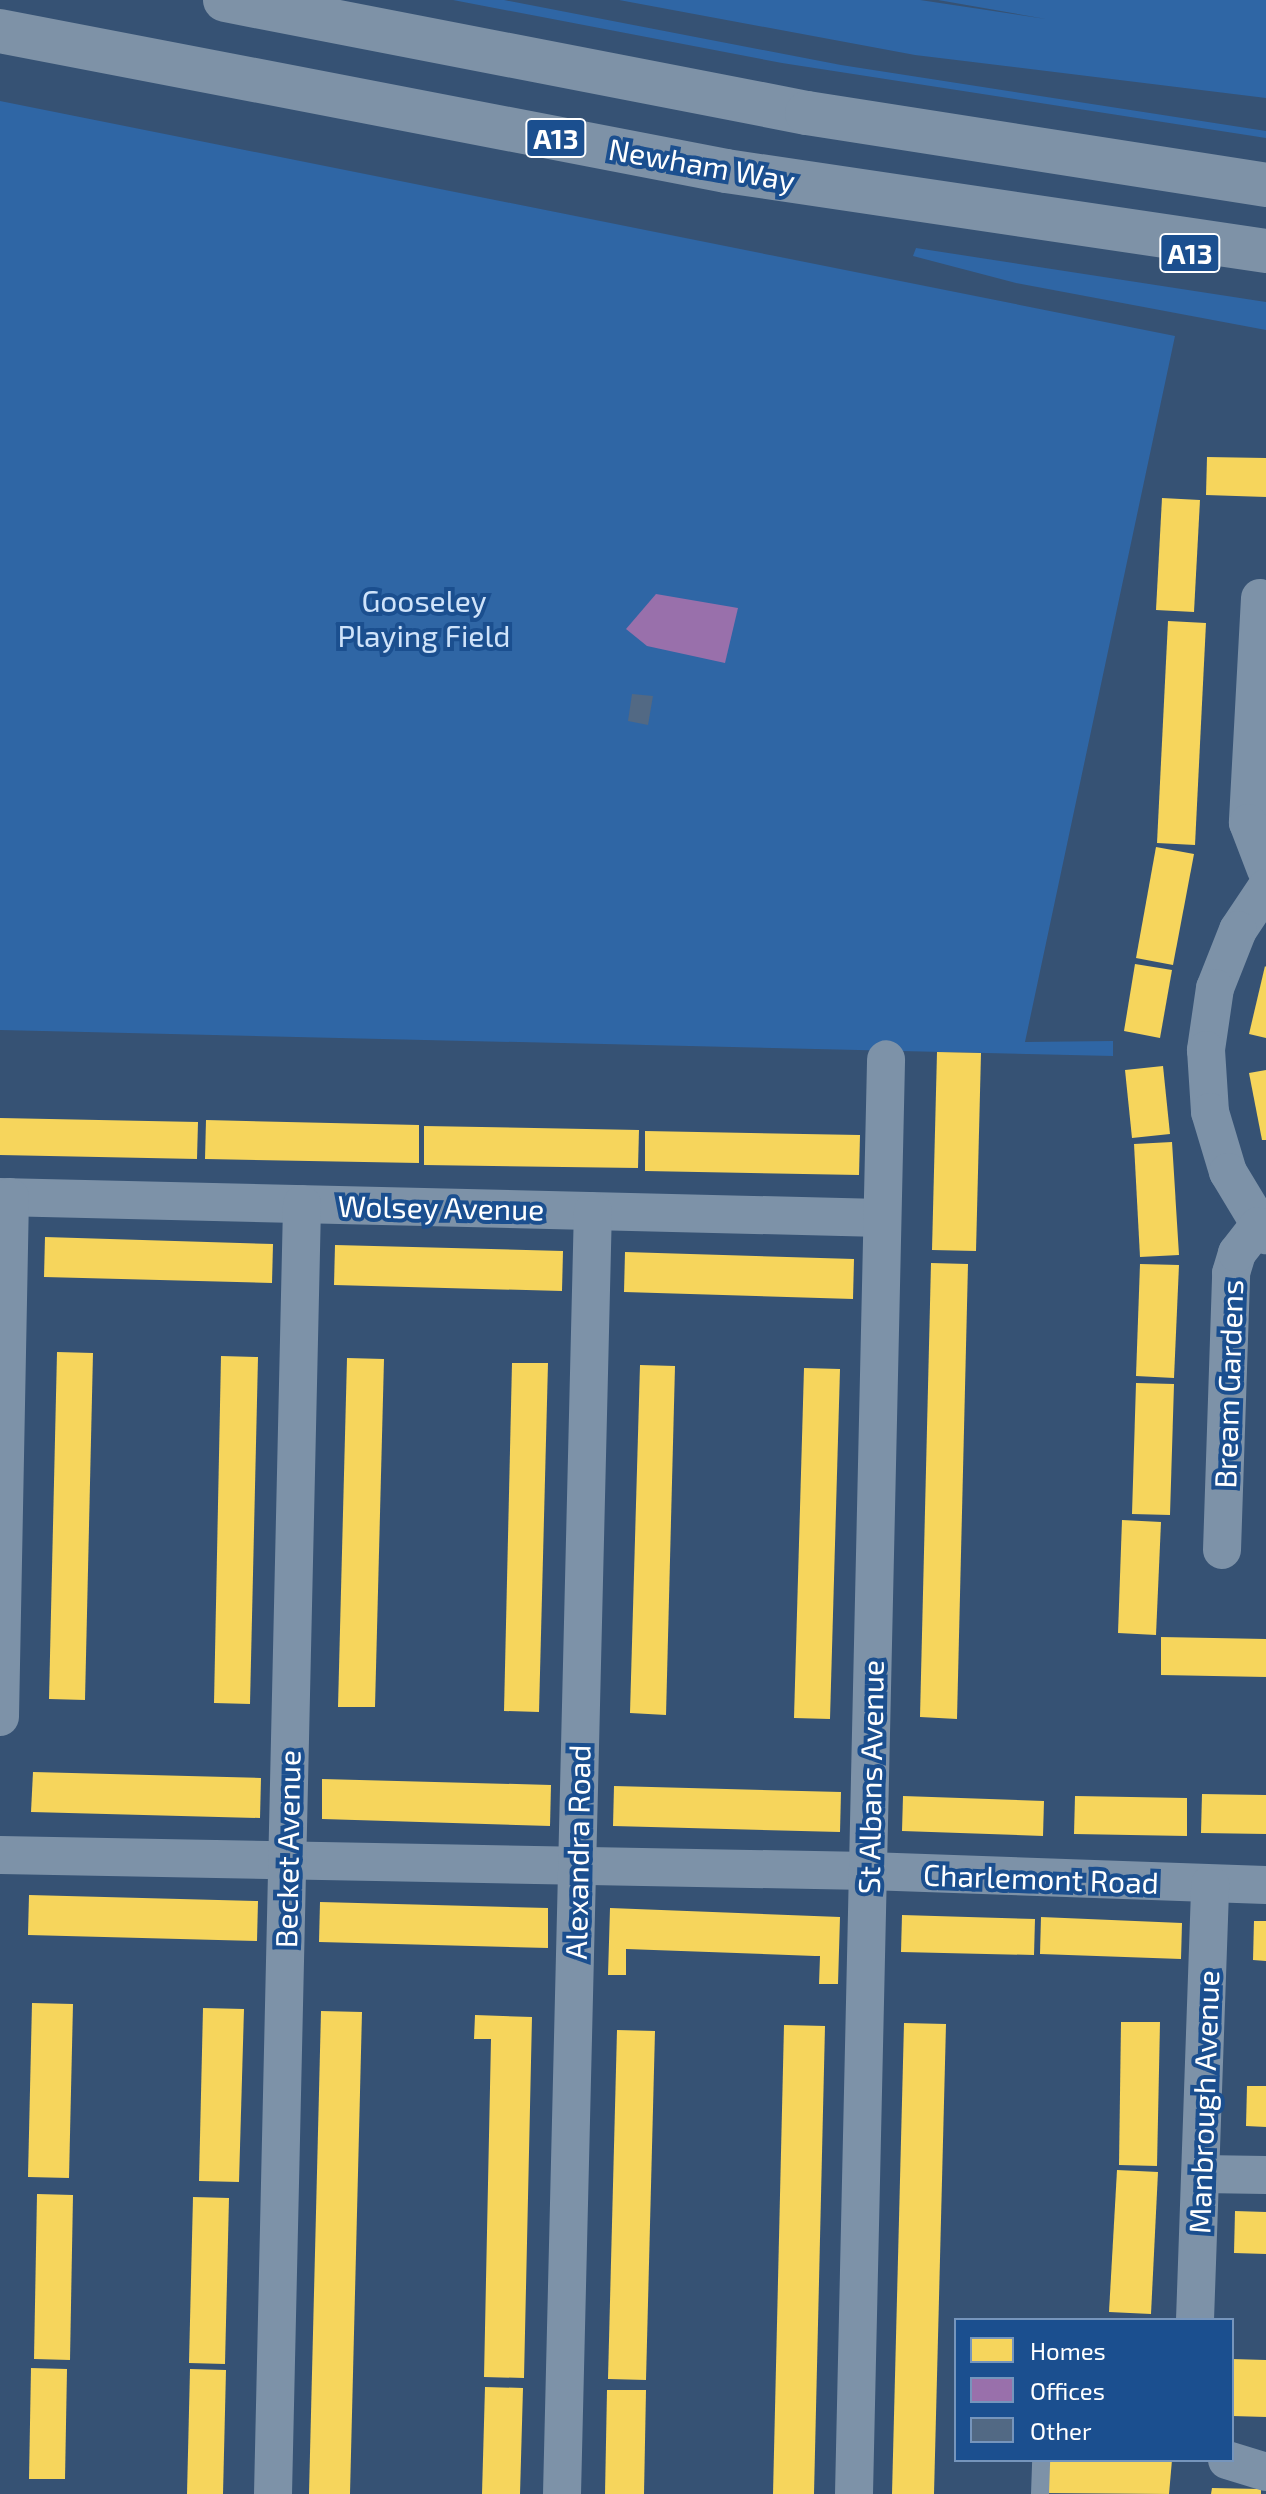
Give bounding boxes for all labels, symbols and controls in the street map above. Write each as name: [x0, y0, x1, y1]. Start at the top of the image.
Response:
road number: A13: [524, 114, 588, 162]
street label: Newham Way: [606, 130, 798, 198]
road number: A13: [1158, 229, 1222, 277]
park label: Gooseley Playing Field: [337, 582, 511, 652]
street label: Wolsey Avenue: [337, 1187, 545, 1227]
street label: Bream Gardens: [1206, 1279, 1250, 1489]
street label: St Albans Avenue: [850, 1659, 890, 1895]
street label: Alexandra Road: [557, 1744, 597, 1960]
street label: Becket Avenue: [267, 1749, 307, 1949]
street label: Charlemont Road: [922, 1856, 1160, 1900]
street label: Manbrough Avenue: [1180, 1969, 1226, 2235]
legend: [954, 2318, 1234, 2462]
text: Homes: [1030, 2336, 1106, 2365]
text: Offices: [1030, 2376, 1105, 2405]
text: Other: [1030, 2416, 1092, 2445]

